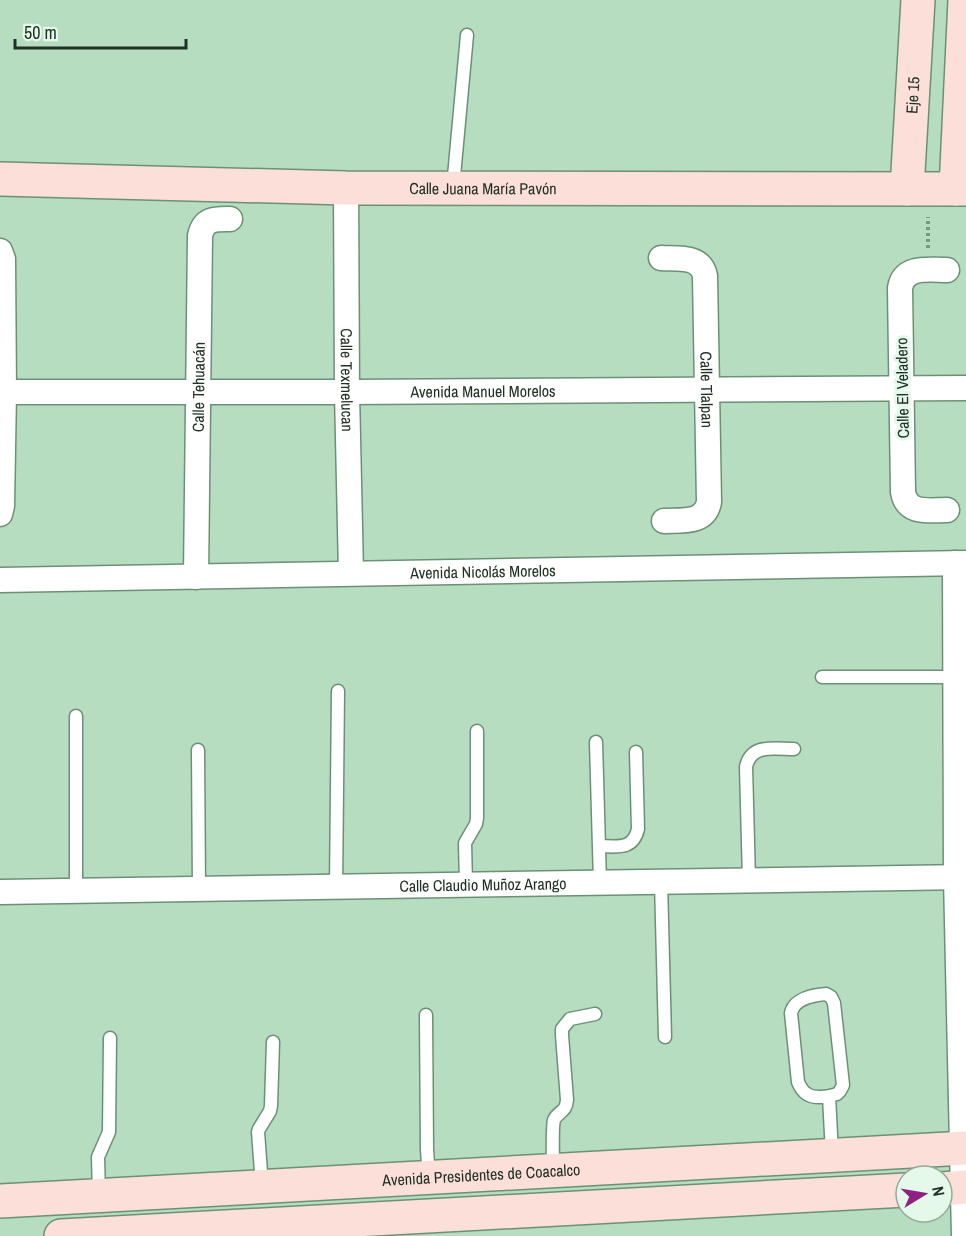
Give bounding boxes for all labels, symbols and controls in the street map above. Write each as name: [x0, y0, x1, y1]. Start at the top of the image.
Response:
scale bar: [15, 12, 186, 50]
text: 50 m: [24, 20, 57, 45]
street label: Eje 15: [900, 76, 925, 114]
street label: Calle Juana María Pavón: [409, 177, 557, 199]
street label: Calle Texmelucan: [336, 328, 359, 432]
street label: Calle El Veladero: [890, 337, 914, 439]
street label: Calle Tehuacán: [187, 342, 210, 432]
street label: Calle Tlalpan: [695, 351, 719, 428]
street label: Avenida Manuel Morelos: [409, 380, 556, 403]
street label: Avenida Nicolás Morelos: [409, 559, 556, 584]
street label: Calle Claudio Muñoz Arango: [399, 872, 567, 897]
street label: Avenida Presidentes de Coacalco: [381, 1158, 581, 1191]
north arrow: [894, 1164, 954, 1224]
text: N: [927, 1184, 950, 1198]

